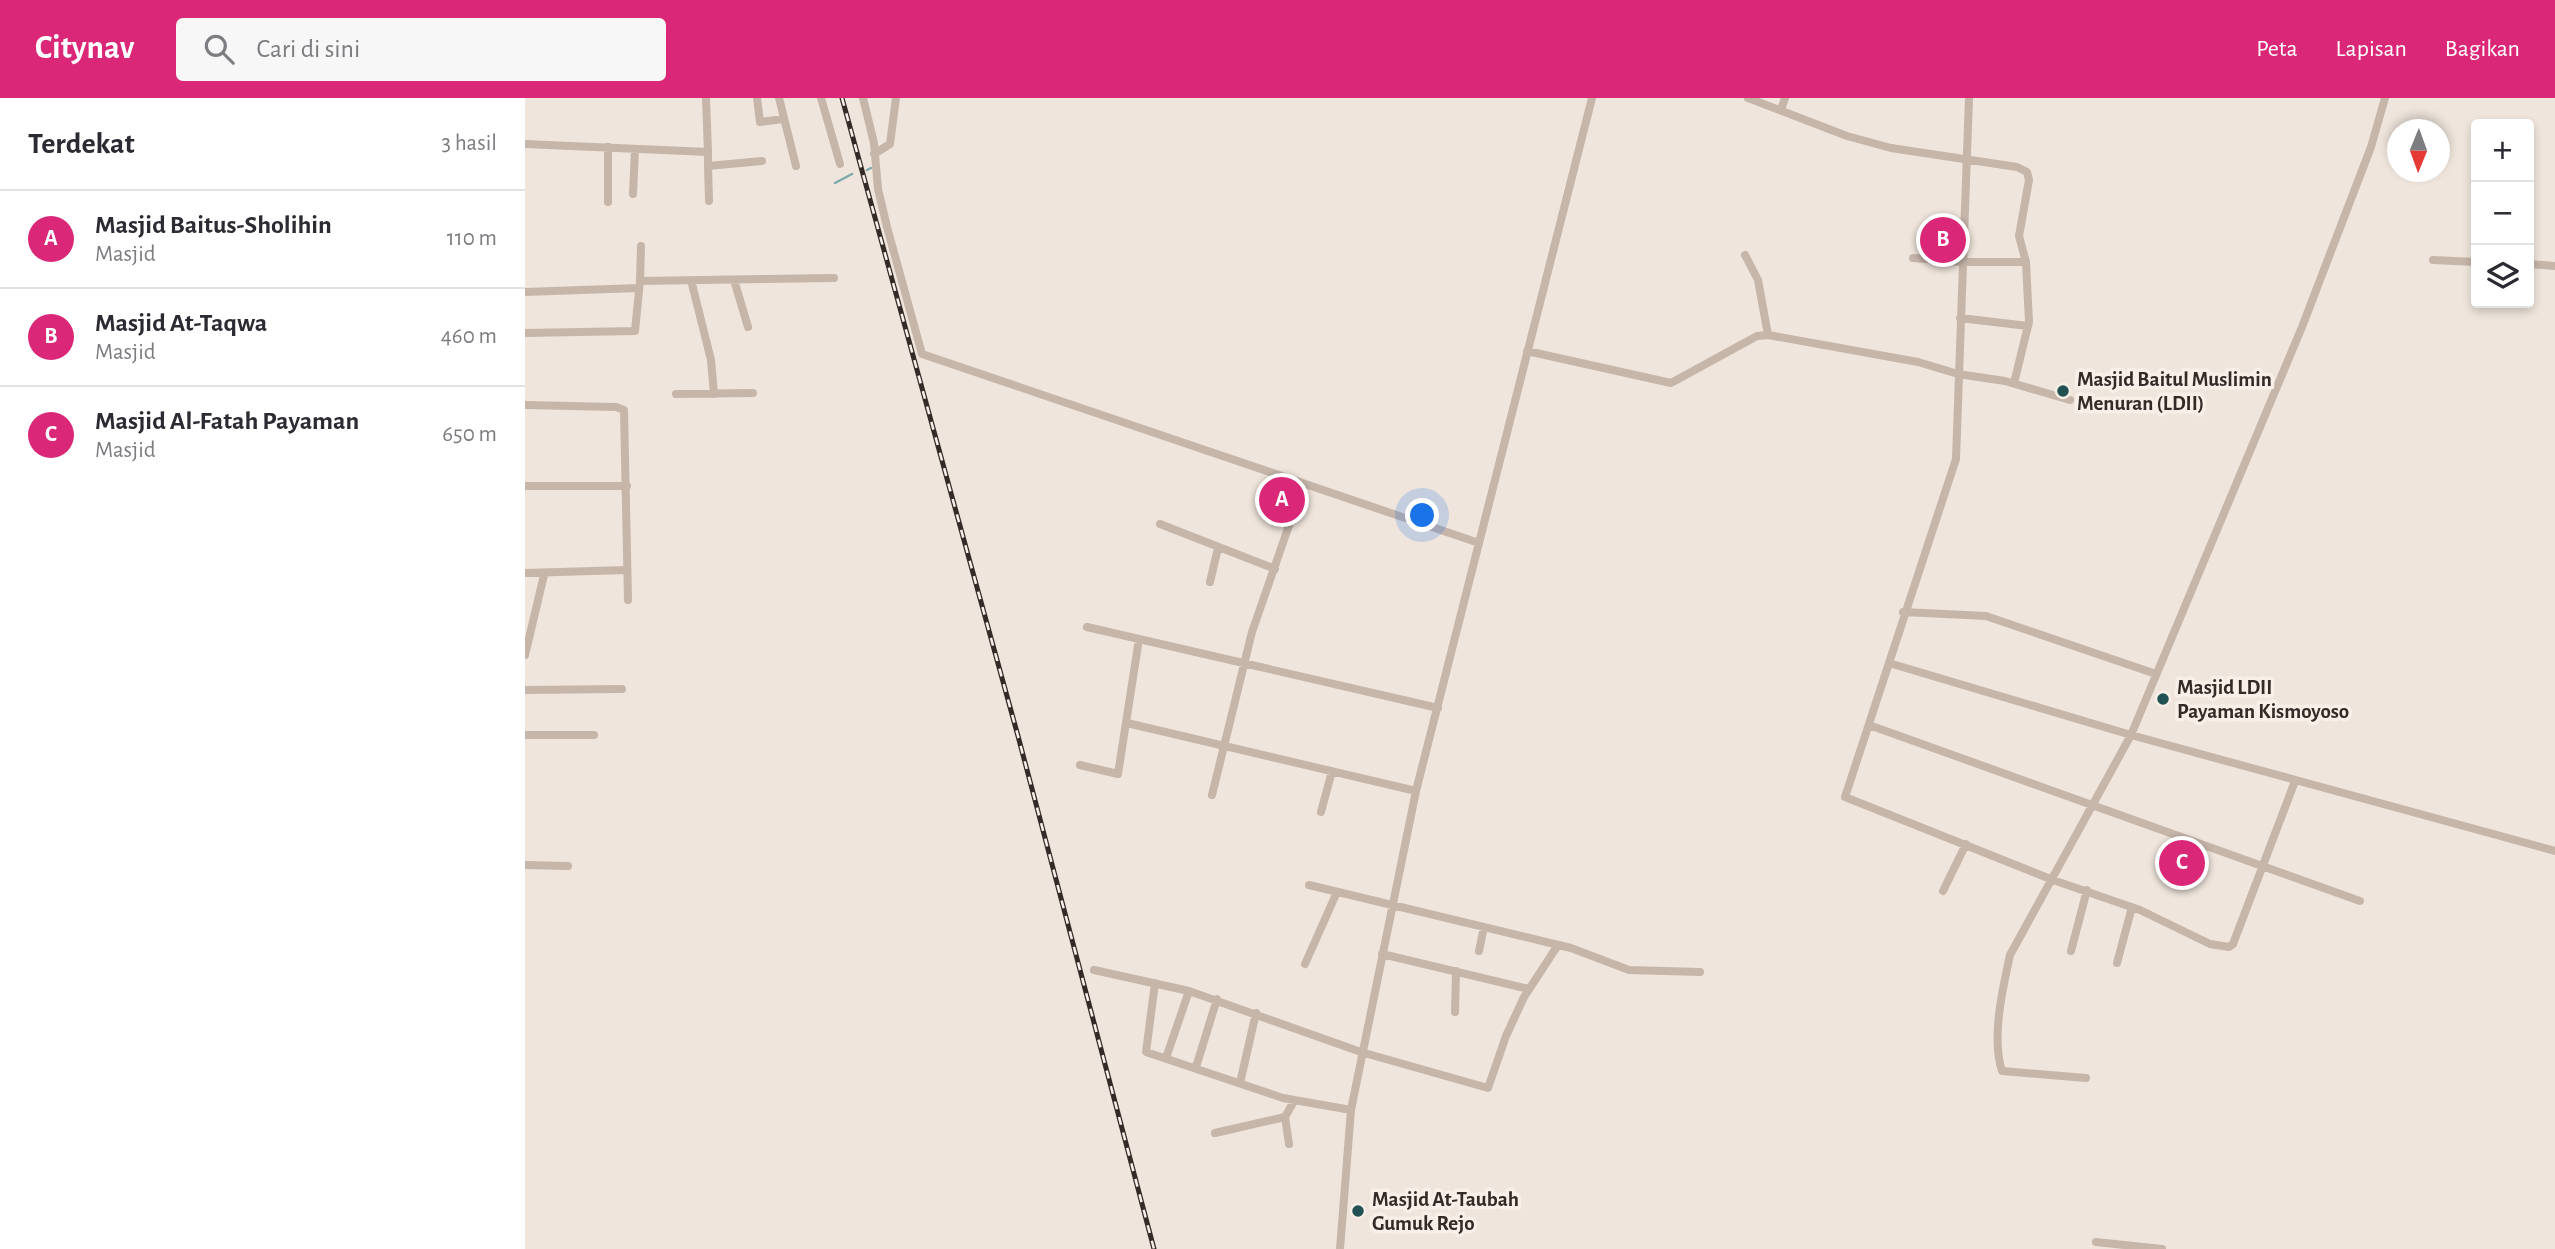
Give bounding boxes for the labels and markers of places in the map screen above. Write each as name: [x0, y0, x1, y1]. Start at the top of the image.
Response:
pin: B: [1920, 214, 1966, 266]
place label: Masjid Baitul Muslimin Menuran (LDII): [2077, 369, 2272, 414]
marker: Masjid Baitul Muslimin Menuran (LDII): [2055, 383, 2071, 399]
pin: A: [1259, 474, 1305, 526]
place label: Masjid LDII Payaman Kismoyoso: [2177, 677, 2349, 722]
marker: Masjid LDII Payaman Kismoyoso: [2155, 691, 2171, 707]
pin: C: [2159, 837, 2205, 889]
place label: Masjid At-Taubah Gumuk Rejo: [1372, 1189, 1519, 1234]
marker: Masjid At-Taubah Gumuk Rejo: [1350, 1203, 1366, 1219]

